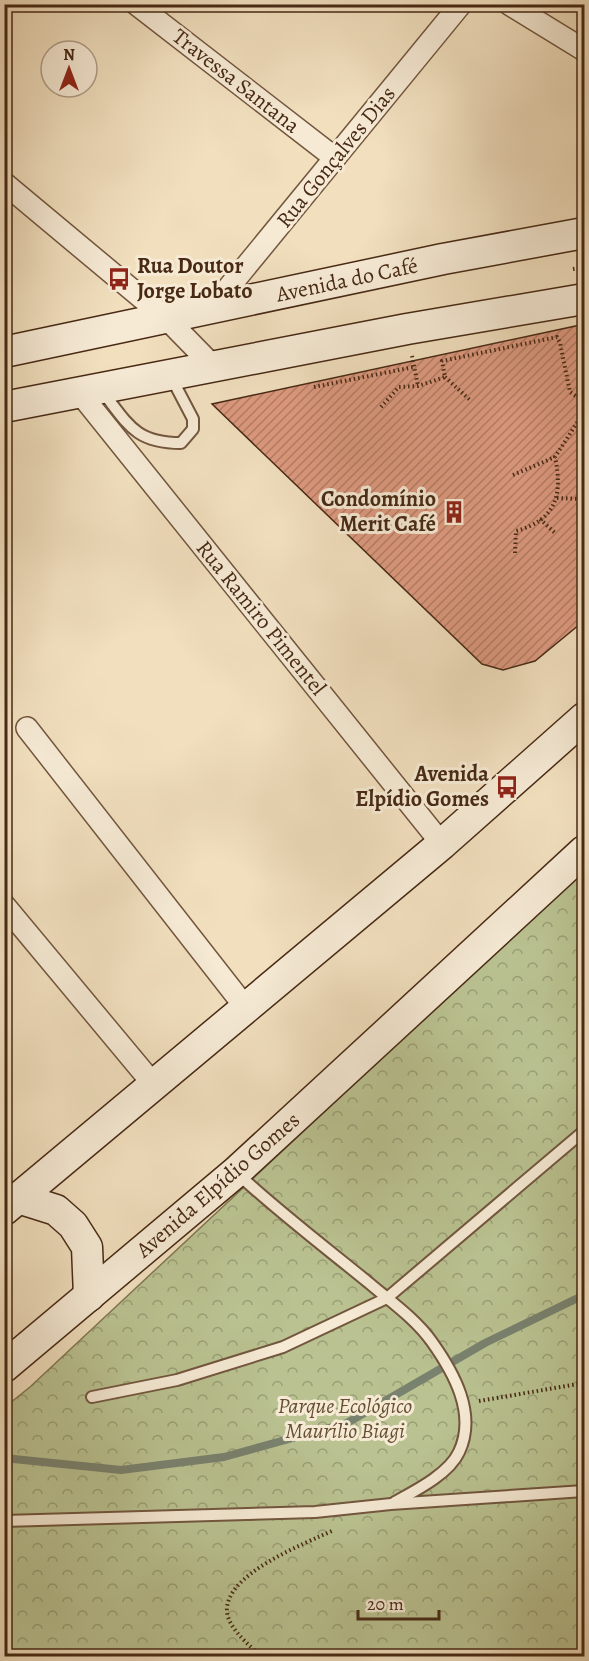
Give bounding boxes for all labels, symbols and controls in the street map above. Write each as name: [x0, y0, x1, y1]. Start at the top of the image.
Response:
street label: Travessa Santana: [166, 22, 307, 141]
north arrow: [39, 39, 99, 99]
text: N: [63, 44, 75, 66]
street label: Rua Gonçalves Dias: [269, 80, 403, 234]
street label: Avenida do Café: [272, 250, 421, 310]
place label: Rua Doutor Jorge Lobato: [137, 251, 253, 306]
bus stop icon: Rua Doutor Jorge Lobato: [106, 266, 132, 292]
place label: Condomínio Merit Café: [321, 484, 436, 539]
building icon: Condomínio Merit Café: [441, 499, 467, 525]
street label: Rua Ramiro Pimentel: [189, 534, 333, 702]
place label: Avenida Elpídio Gomes: [355, 759, 489, 814]
bus stop icon: Avenida Elpídio Gomes: [494, 774, 520, 800]
street label: Avenida Elpídio Gomes: [129, 1105, 306, 1265]
park label: Parque Ecológico Maurílio Biagi: [278, 1391, 412, 1446]
scale bar: [358, 1583, 439, 1621]
text: 20 m: [367, 1592, 404, 1616]

